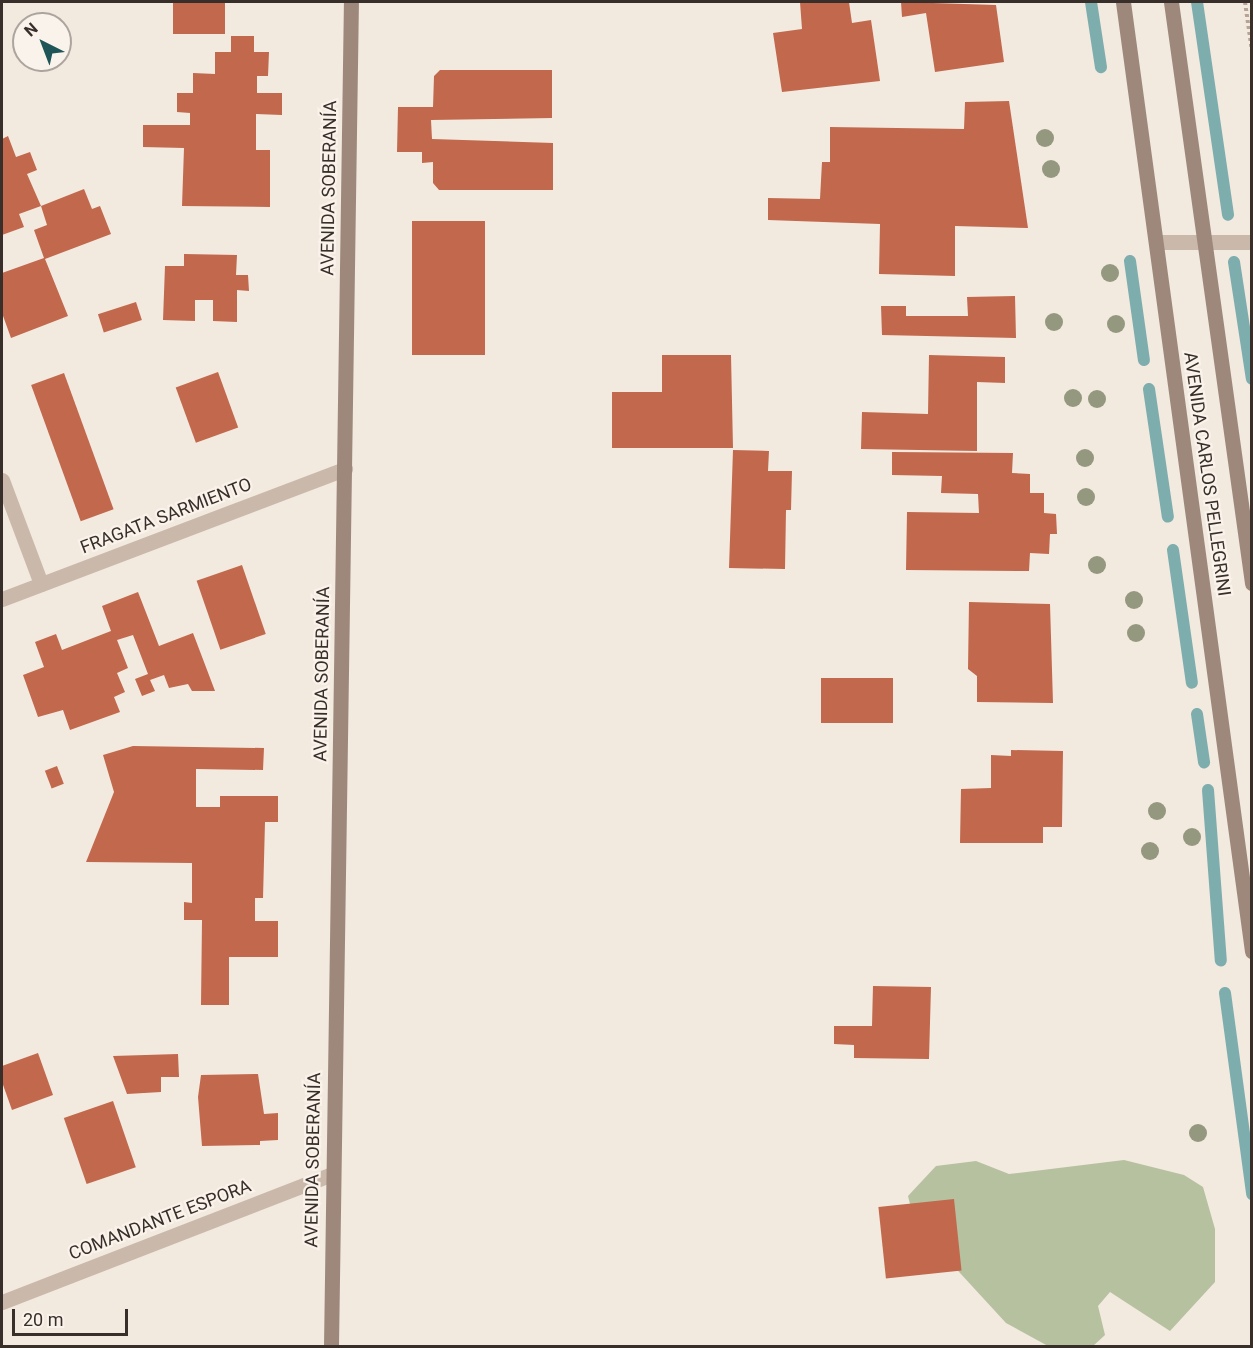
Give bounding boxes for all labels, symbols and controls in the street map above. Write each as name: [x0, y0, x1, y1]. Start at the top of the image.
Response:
north arrow: [12, 12, 72, 72]
text: N: [20, 19, 42, 41]
street label: AVENIDA SOBERANÍA: [317, 100, 341, 276]
street label: AVENIDA CARLOS PELLEGRINI: [1179, 350, 1235, 598]
street label: FRAGATA SARMIENTO: [77, 473, 255, 559]
street label: AVENIDA SOBERANÍA: [310, 586, 334, 762]
street label: AVENIDA SOBERANÍA: [301, 1072, 325, 1248]
street label: COMANDANTE ESPORA: [66, 1175, 254, 1265]
scale bar: [15, 1297, 130, 1335]
text: 20 m: [23, 1309, 63, 1330]

